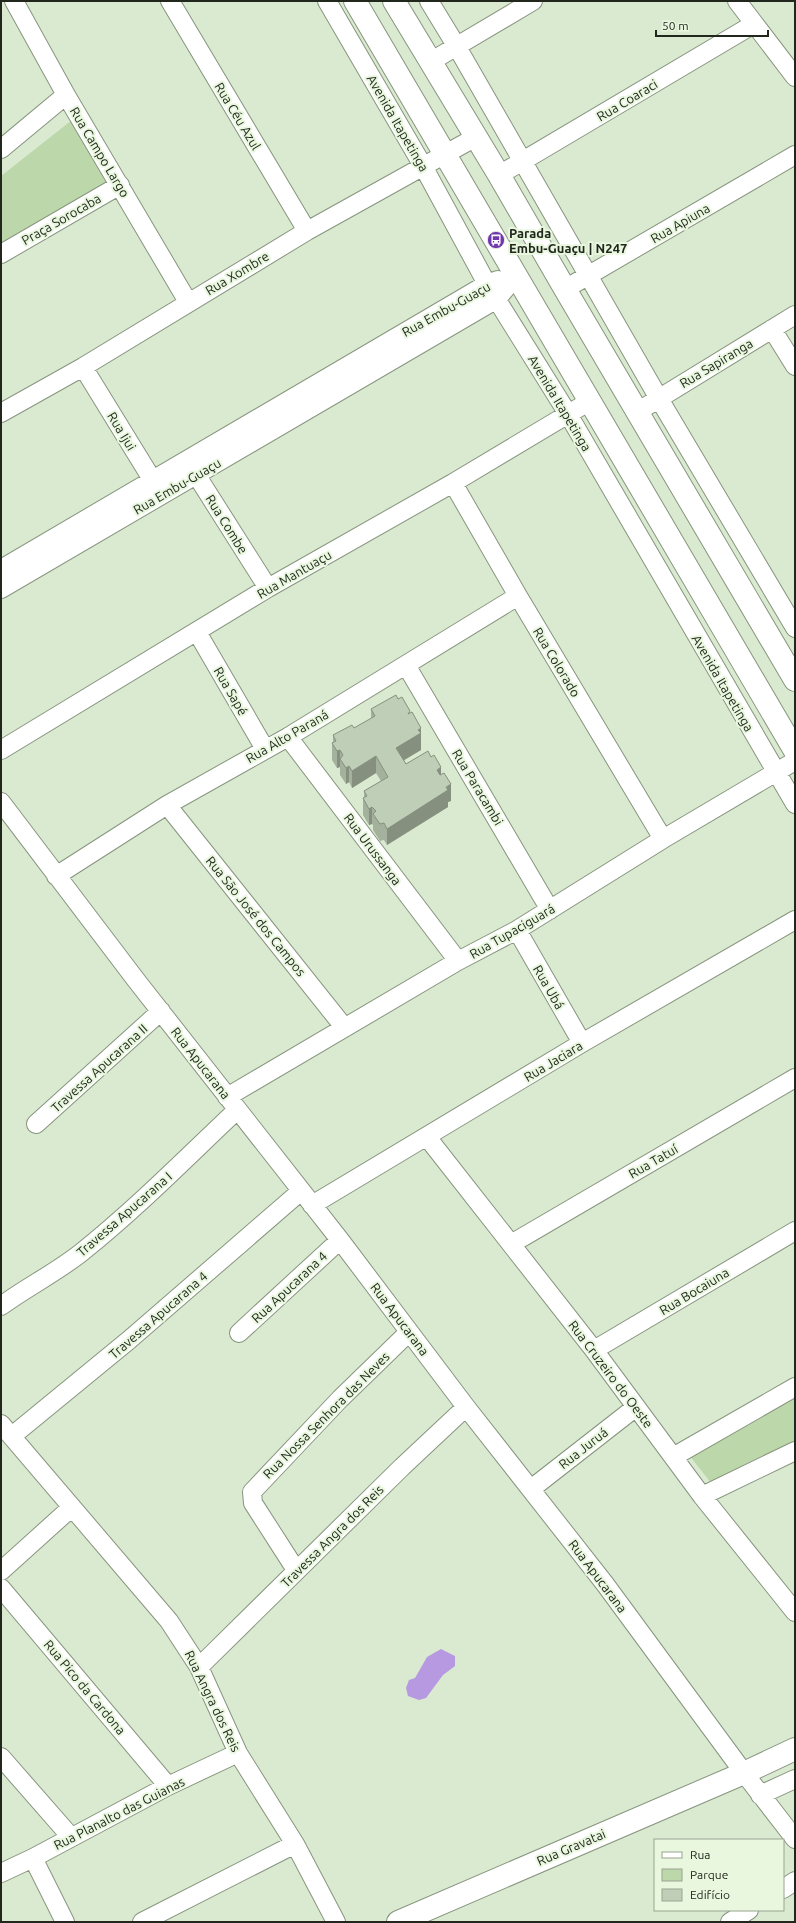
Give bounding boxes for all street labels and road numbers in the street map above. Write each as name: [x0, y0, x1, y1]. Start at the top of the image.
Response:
street label: Avenida Itapetinga: [365, 72, 431, 174]
street label: Rua Coaraci: [594, 76, 660, 124]
street label: Rua Céu Azul: [212, 80, 264, 153]
street label: Rua Campo Largo: [68, 104, 132, 200]
street label: Praça Sorocaba: [19, 191, 103, 247]
street label: Rua Apiuna: [648, 200, 712, 246]
street label: Rua Xombre: [203, 249, 271, 297]
street label: Rua Embu-Guaçu: [399, 279, 493, 339]
street label: Rua Sapiranga: [677, 336, 755, 390]
street label: Avenida Itapetinga: [526, 353, 594, 453]
street label: Rua Ijui: [105, 409, 139, 453]
street label: Rua Embu-Guaçu: [131, 455, 223, 517]
street label: Rua Combe: [203, 492, 251, 556]
street label: Rua Mantuaçu: [254, 547, 334, 601]
street label: Rua Colorado: [531, 625, 583, 699]
street label: Avenida Itapetinga: [690, 632, 756, 734]
street label: Rua Sapé: [212, 664, 250, 718]
street label: Rua Alto Paraná: [243, 707, 331, 765]
street label: Rua Paracambi: [450, 747, 506, 827]
street label: Rua Urussanga: [342, 810, 404, 888]
street label: Rua São José dos Campos: [203, 853, 309, 979]
street label: Rua Tupaciguará: [467, 901, 557, 961]
street label: Rua Ubá: [531, 963, 567, 1011]
street label: Travessa Apucarana II: [48, 1021, 150, 1115]
street label: Rua Apucarana: [169, 1024, 233, 1102]
street label: Rua Jaciara: [521, 1038, 585, 1084]
street label: Rua Tatuí: [626, 1141, 681, 1181]
street label: Travessa Apucarana I: [74, 1169, 174, 1259]
street label: Rua Apucarana 4: [249, 1249, 329, 1325]
street label: Rua Bocaiuna: [657, 1265, 731, 1317]
street label: Travessa Apucarana 4: [106, 1269, 210, 1361]
street label: Rua Apucarana: [368, 1280, 432, 1358]
street label: Rua Cruzeiro do Oeste: [566, 1318, 656, 1430]
street label: Rua Nossa Senhora das Neves: [260, 1349, 392, 1481]
street label: Rua Juruá: [556, 1425, 610, 1471]
street label: Travessa Angra dos Reis: [278, 1482, 386, 1590]
street label: Rua Apucarana: [566, 1537, 630, 1615]
street label: Rua Pico da Cardona: [41, 1637, 129, 1737]
street label: Rua Angra dos Reis: [182, 1648, 244, 1754]
street label: Rua Planalto das Guianas: [51, 1774, 187, 1852]
street label: Rua Gravatai: [535, 1826, 607, 1868]

